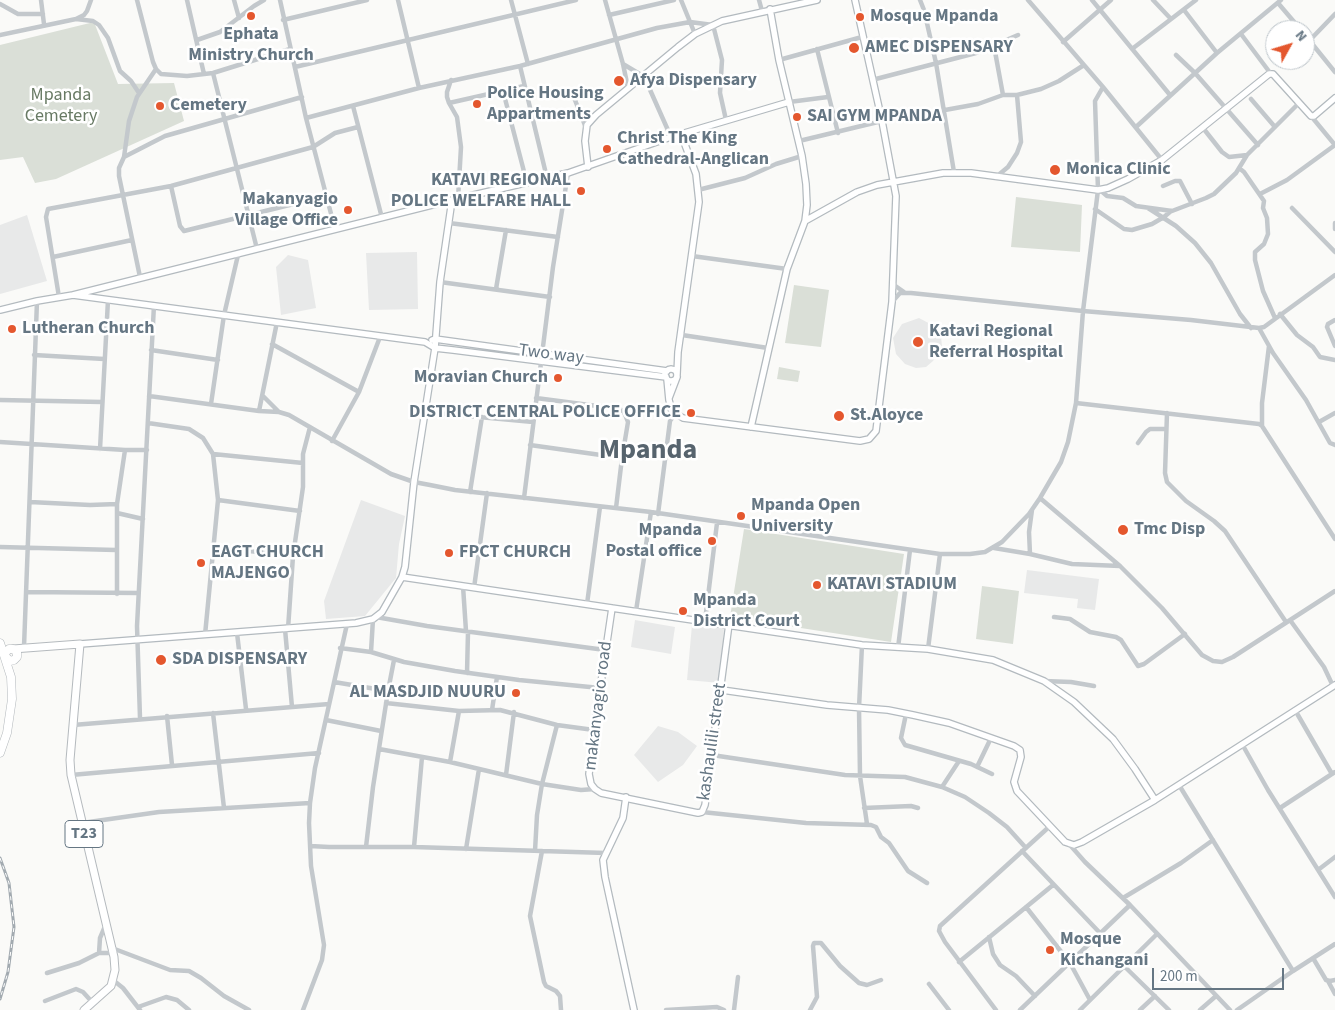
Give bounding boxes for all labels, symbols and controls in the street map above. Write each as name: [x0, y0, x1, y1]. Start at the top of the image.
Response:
place label: Mosque Mpanda: [870, 6, 998, 28]
marker: Ephata Ministry Church: [245, 10, 257, 22]
marker: Mosque Mpanda: [854, 11, 866, 23]
north arrow: [1265, 20, 1315, 70]
place label: Ephata Ministry Church: [188, 24, 314, 66]
text: N: [1290, 26, 1312, 46]
place label: AMEC DISPENSARY: [865, 37, 1013, 59]
marker: AMEC DISPENSARY: [847, 41, 861, 55]
place label: Afya Dispensary: [630, 70, 757, 92]
marker: Afya Dispensary: [612, 74, 626, 88]
place label: Police Housing Appartments: [487, 83, 604, 126]
park label: Mpanda Cemetery: [25, 85, 97, 128]
place label: Cemetery: [170, 95, 247, 117]
marker: Police Housing Appartments: [471, 98, 483, 110]
marker: Cemetery: [154, 100, 166, 112]
place label: SAI GYM MPANDA: [807, 106, 942, 128]
marker: SAI GYM MPANDA: [791, 111, 803, 123]
place label: Christ The King Cathedral-Anglican: [617, 128, 769, 170]
marker: Christ The King Cathedral-Anglican: [601, 143, 613, 155]
place label: Monica Clinic: [1066, 159, 1171, 181]
marker: Monica Clinic: [1048, 163, 1062, 177]
place label: KATAVI REGIONAL POLICE WELFARE HALL: [391, 170, 571, 212]
marker: KATAVI REGIONAL POLICE WELFARE HALL: [575, 185, 587, 197]
place label: Makanyagio Village Office: [235, 189, 338, 232]
marker: Makanyagio Village Office: [342, 204, 354, 216]
place label: Lutheran Church: [22, 318, 155, 340]
place label: Katavi Regional Referral Hospital: [929, 321, 1063, 364]
marker: Lutheran Church: [6, 323, 18, 335]
marker: Katavi Regional Referral Hospital: [911, 335, 925, 349]
street label: Two way: [517, 340, 585, 370]
place label: Moravian Church: [414, 367, 548, 389]
marker: Moravian Church: [552, 372, 564, 384]
place label: DISTRICT CENTRAL POLICE OFFICE: [409, 402, 681, 424]
place label: St.Aloyce: [850, 405, 923, 427]
marker: DISTRICT CENTRAL POLICE OFFICE: [685, 407, 697, 419]
marker: St.Aloyce: [832, 409, 846, 423]
district label: Mpanda: [599, 435, 697, 469]
place label: Mpanda Open University: [751, 495, 860, 538]
marker: Mpanda Open University: [735, 510, 747, 522]
place label: Tmc Disp: [1134, 519, 1205, 541]
place label: Mpanda Postal office: [605, 520, 702, 562]
marker: Tmc Disp: [1116, 523, 1130, 537]
marker: Mpanda Postal office: [706, 535, 718, 547]
place label: EAGT CHURCH MAJENGO: [211, 542, 324, 584]
place label: FPCT CHURCH: [459, 542, 571, 564]
marker: FPCT CHURCH: [443, 547, 455, 559]
marker: EAGT CHURCH MAJENGO: [195, 557, 207, 569]
place label: KATAVI STADIUM: [827, 574, 957, 596]
marker: KATAVI STADIUM: [811, 579, 823, 591]
place label: Mpanda District Court: [693, 590, 800, 632]
marker: Mpanda District Court: [677, 605, 689, 617]
street label: makanyagio road: [580, 640, 618, 772]
place label: SDA DISPENSARY: [172, 649, 307, 671]
marker: SDA DISPENSARY: [154, 653, 168, 667]
place label: AL MASDJID NUURU: [350, 682, 506, 704]
street label: kashaulili street: [694, 682, 732, 802]
marker: AL MASDJID NUURU: [510, 687, 522, 699]
road number: T23: [65, 821, 103, 848]
place label: Mosque Kichangani: [1060, 929, 1149, 972]
marker: Mosque Kichangani: [1044, 944, 1056, 956]
scale bar: [1155, 958, 1288, 990]
text: 200 m: [1160, 966, 1198, 987]

